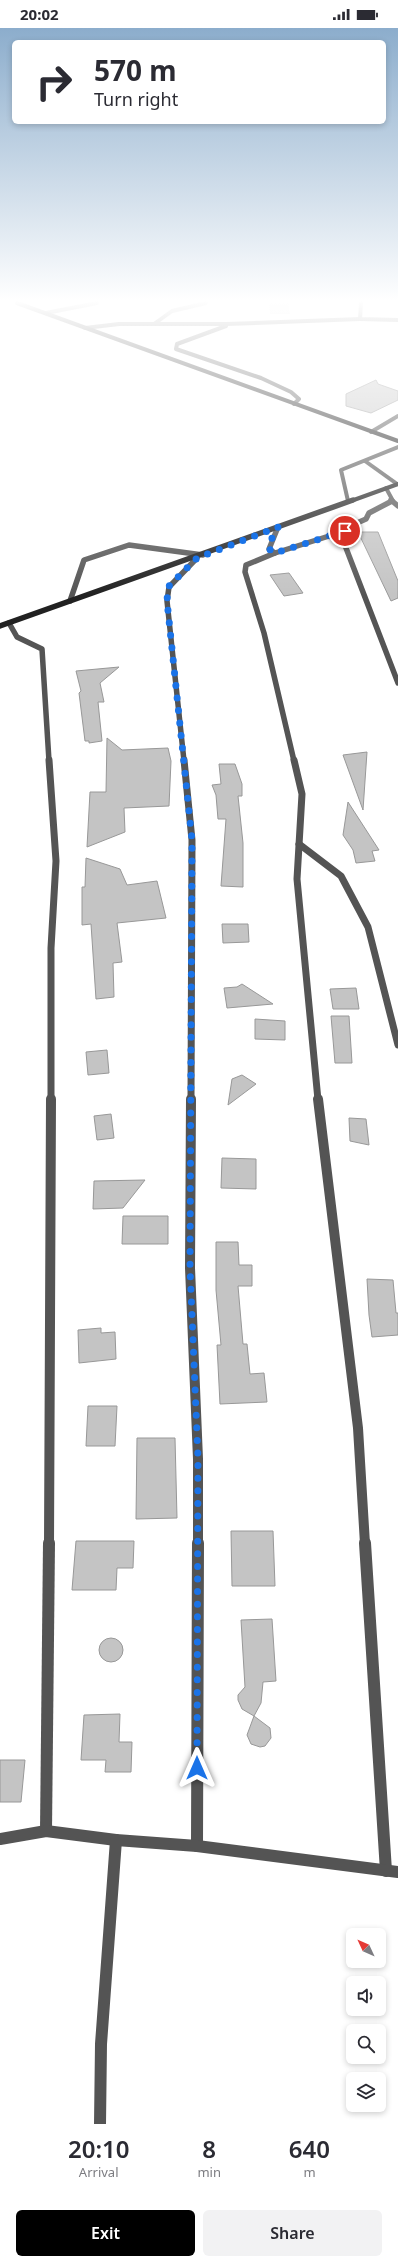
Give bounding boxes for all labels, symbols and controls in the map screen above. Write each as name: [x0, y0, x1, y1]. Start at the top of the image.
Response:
text: 20:02: [20, 4, 59, 24]
text: 570 m: [94, 51, 177, 89]
icon: right: [28, 56, 80, 108]
text: Turn right: [94, 87, 178, 111]
pin: [328, 514, 362, 548]
icon: arrive: [334, 520, 356, 542]
position arrow: [176, 1747, 218, 1789]
north arrow: [346, 1928, 386, 1968]
map controls: [346, 1928, 386, 2112]
button: sound: [346, 1976, 386, 2016]
button: search: [346, 2024, 386, 2064]
button: layers: [346, 2072, 386, 2112]
text: 20:10: [68, 2132, 129, 2165]
text: 8: [202, 2132, 216, 2165]
text: 640: [289, 2132, 330, 2165]
text: Arrival: [79, 2163, 119, 2181]
text: min: [197, 2163, 221, 2181]
text: m: [303, 2163, 316, 2181]
button: Exit: [16, 2210, 195, 2256]
button: Share: [203, 2210, 382, 2256]

